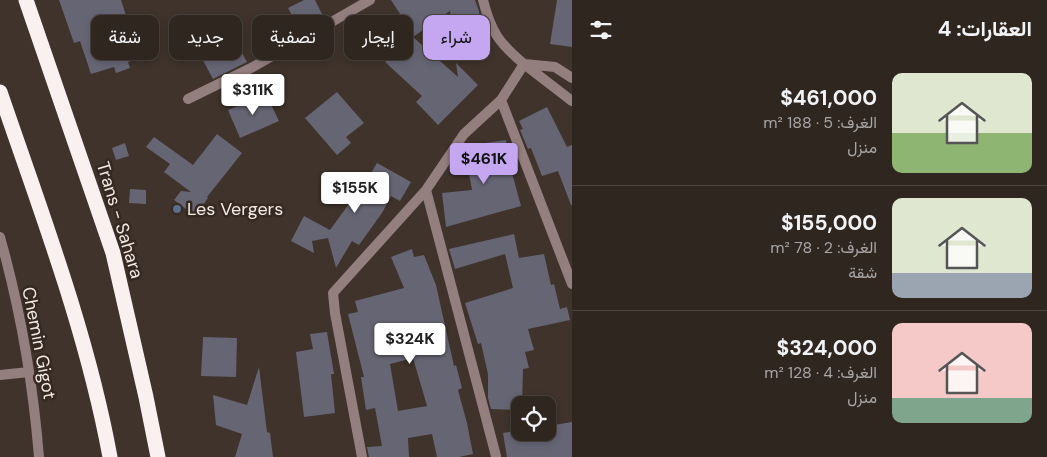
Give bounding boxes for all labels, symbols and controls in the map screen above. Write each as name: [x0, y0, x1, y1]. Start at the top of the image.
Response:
chip: شقة: [91, 15, 159, 60]
chip: جديد: [169, 15, 242, 60]
chip: تصفية: [252, 15, 334, 60]
chip: إيجار: [344, 15, 413, 60]
chip: شراء: [423, 15, 490, 60]
text: العقارات: 4: [938, 15, 1032, 43]
icon: filters: [587, 16, 615, 44]
pin: $311K: [218, 74, 288, 116]
text: $311K: [232, 79, 274, 100]
text: $461,000: [780, 84, 877, 112]
icon: home: [932, 93, 992, 153]
text: الغرف: 5 · 188 m²: [763, 112, 877, 133]
text: منزل: [847, 137, 877, 158]
pin: $461K: [449, 142, 519, 185]
text: $461K: [461, 148, 507, 169]
street label: Trans - Sahara: [91, 159, 149, 281]
pin: $155K: [320, 172, 390, 214]
text: $155K: [332, 177, 378, 198]
place label: Les Vergers: [187, 197, 283, 221]
marker: Les Vergers: [171, 203, 183, 215]
text: $155,000: [781, 209, 877, 237]
icon: home: [932, 218, 992, 278]
text: الغرف: 2 · 78 m²: [770, 237, 877, 258]
text: شقة: [848, 262, 877, 283]
street label: Chemin Gigot: [16, 285, 62, 401]
pin: $324K: [375, 322, 445, 365]
text: $324K: [385, 328, 435, 349]
text: $324,000: [777, 334, 877, 362]
icon: home: [932, 343, 992, 403]
text: الغرف: 4 · 128 m²: [764, 362, 877, 383]
text: منزل: [847, 387, 877, 408]
map controls: [511, 396, 556, 441]
button: locate: [511, 396, 556, 441]

